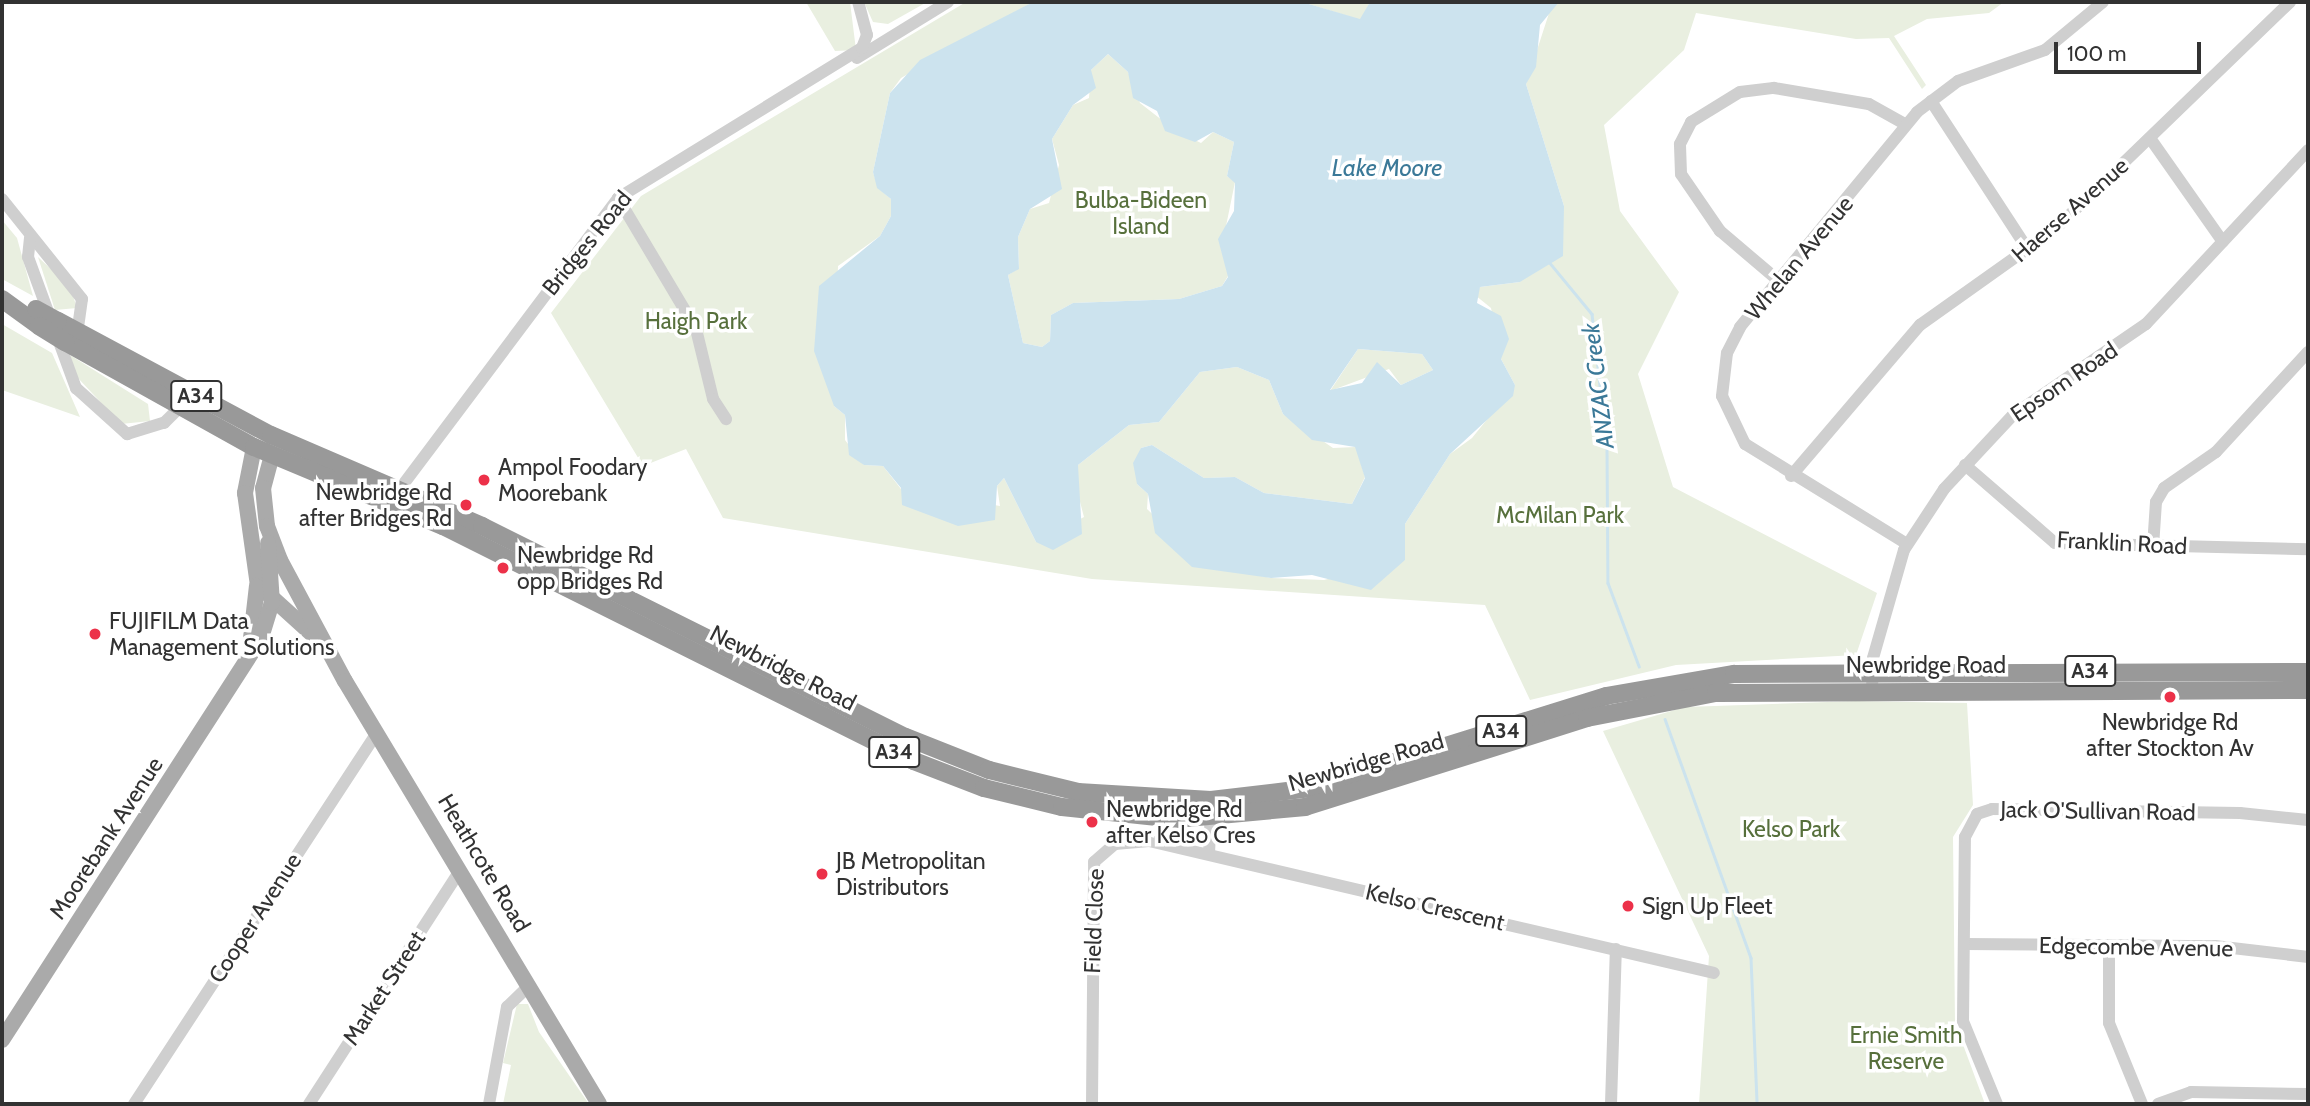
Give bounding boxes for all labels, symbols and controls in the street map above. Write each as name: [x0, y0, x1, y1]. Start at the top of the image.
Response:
scale bar: [2058, 28, 2205, 72]
text: 100 m: [2067, 41, 2126, 66]
street label: Haerse Avenue: [2006, 152, 2134, 268]
water label: Lake Moore: [1332, 154, 1442, 182]
street label: Bridges Road: [537, 185, 637, 301]
park label: Bulba-Bideen Island: [1075, 186, 1207, 240]
street label: Whelan Avenue: [1739, 190, 1859, 326]
park label: Haigh Park: [645, 307, 747, 335]
water label: ANZAC Creek: [1576, 322, 1620, 450]
street label: Epsom Road: [2005, 336, 2123, 428]
road number: A34: [170, 378, 222, 414]
place label: Ampol Foodary Moorebank: [498, 453, 647, 507]
marker: Ampol Foodary Moorebank: [476, 472, 492, 488]
place label: Newbridge Rd after Bridges Rd: [299, 478, 452, 532]
marker: Newbridge Rd after Bridges Rd: [458, 497, 474, 513]
park label: McMilan Park: [1496, 501, 1624, 529]
street label: Franklin Road: [2056, 526, 2188, 560]
place label: Newbridge Rd opp Bridges Rd: [517, 541, 663, 595]
marker: Newbridge Rd opp Bridges Rd: [495, 560, 511, 576]
place label: FUJIFILM Data Management Solutions: [109, 607, 334, 661]
street label: Newbridge Road: [705, 619, 861, 717]
marker: FUJIFILM Data Management Solutions: [87, 626, 103, 642]
street label: Newbridge Road: [1846, 651, 2006, 679]
road number: A34: [2064, 654, 2116, 688]
marker: Newbridge Rd after Stockton Av: [2162, 689, 2178, 705]
place label: Newbridge Rd after Stockton Av: [2086, 708, 2254, 762]
road number: A34: [1475, 714, 1527, 748]
street label: Newbridge Road: [1285, 727, 1447, 797]
road number: A34: [868, 734, 920, 770]
street label: Moorebank Avenue: [43, 752, 169, 924]
street label: Heathcote Road: [432, 789, 536, 937]
place label: Newbridge Rd after Kelso Cres: [1106, 795, 1255, 849]
street label: Jack O'Sullivan Road: [2000, 795, 2196, 827]
marker: Newbridge Rd after Kelso Cres: [1084, 814, 1100, 830]
park label: Kelso Park: [1742, 815, 1840, 843]
place label: JB Metropolitan Distributors: [836, 847, 986, 901]
street label: Cooper Avenue: [203, 848, 307, 988]
marker: JB Metropolitan Distributors: [814, 866, 830, 882]
street label: Field Close: [1078, 868, 1110, 974]
street label: Kelso Crescent: [1363, 878, 1507, 936]
place label: Sign Up Fleet: [1642, 892, 1773, 920]
marker: Sign Up Fleet: [1620, 898, 1636, 914]
street label: Market Street: [337, 926, 431, 1050]
street label: Edgecombe Avenue: [2039, 932, 2233, 962]
park label: Ernie Smith Reserve: [1849, 1021, 1963, 1075]

